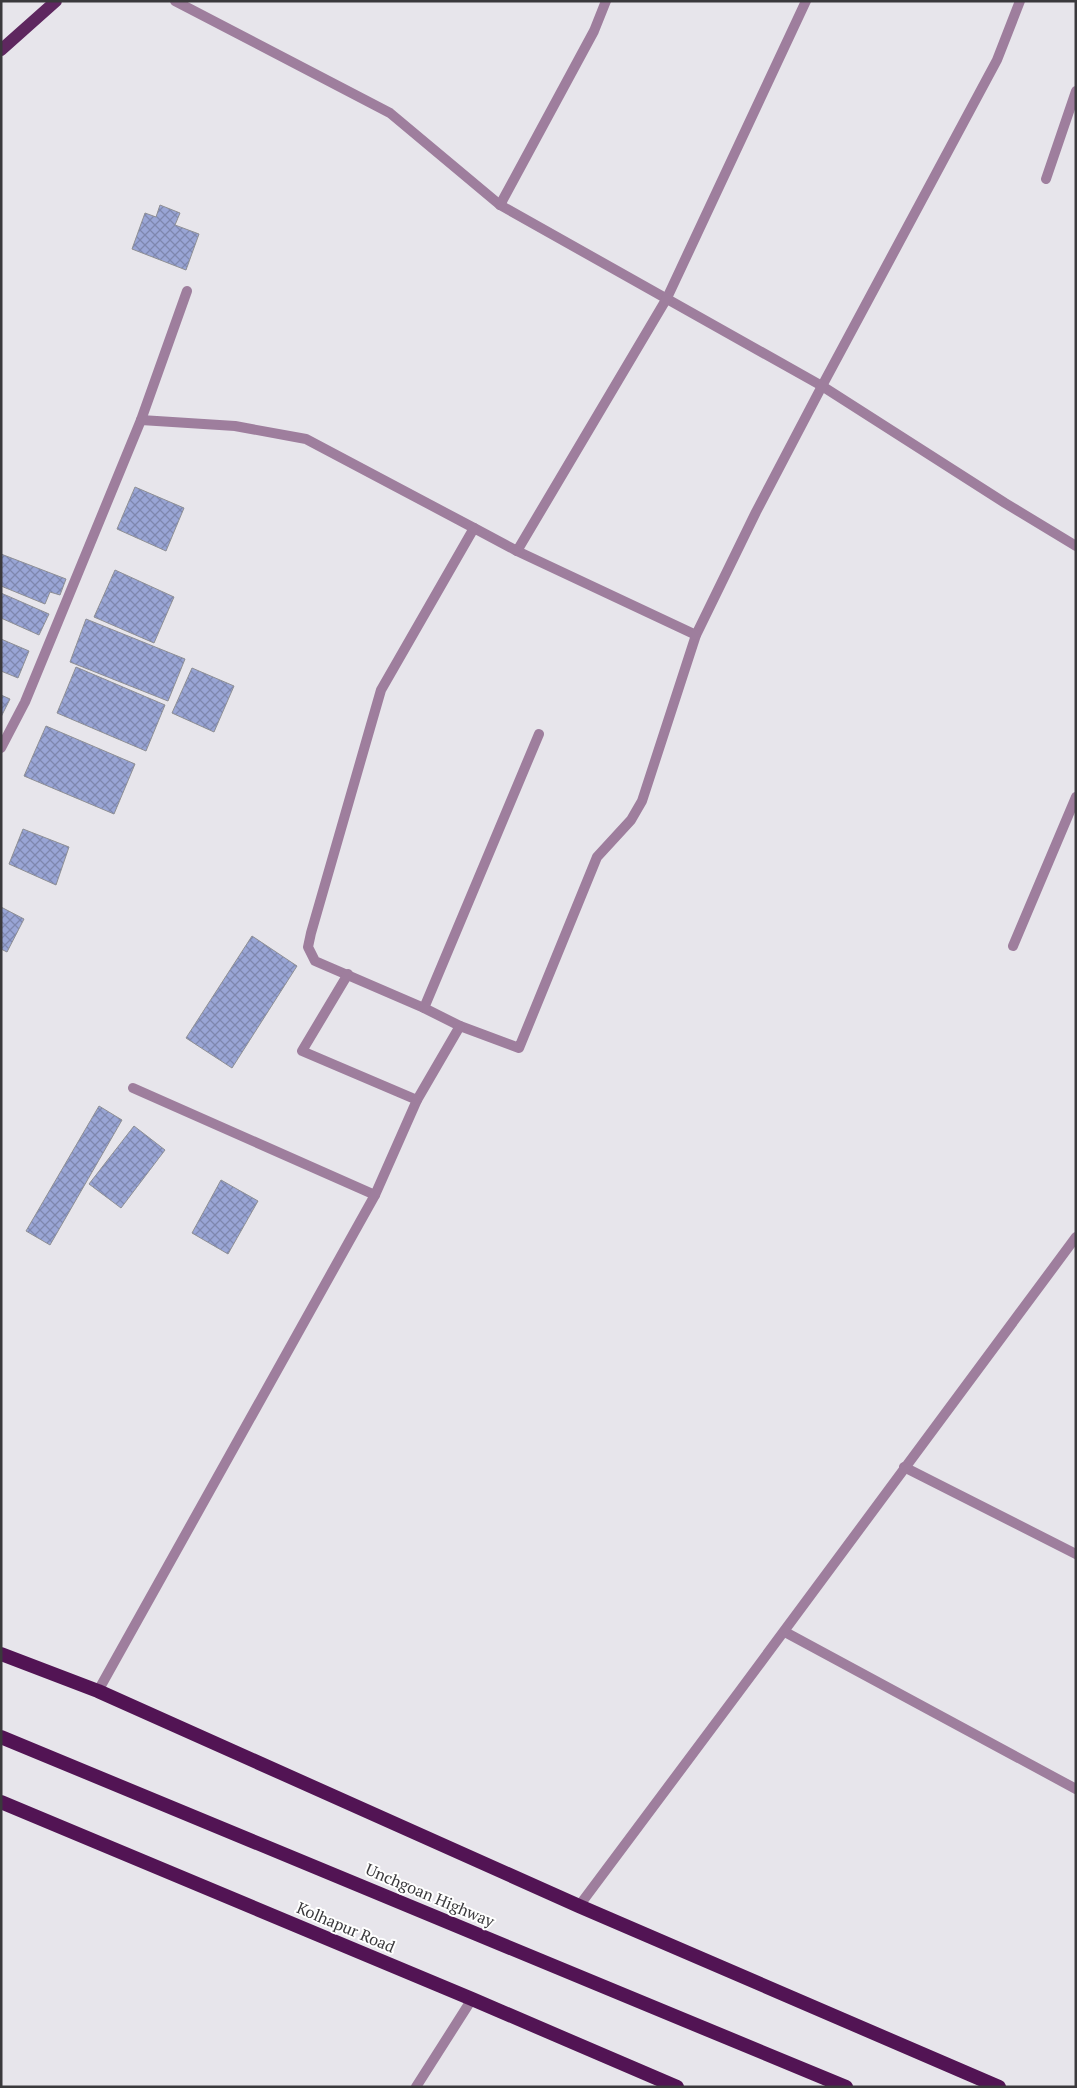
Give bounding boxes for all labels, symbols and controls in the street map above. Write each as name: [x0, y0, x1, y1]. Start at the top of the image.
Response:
street label: Unchgoan Highway: [362, 1858, 499, 1932]
street label: Kolhapur Road: [294, 1896, 399, 1958]

